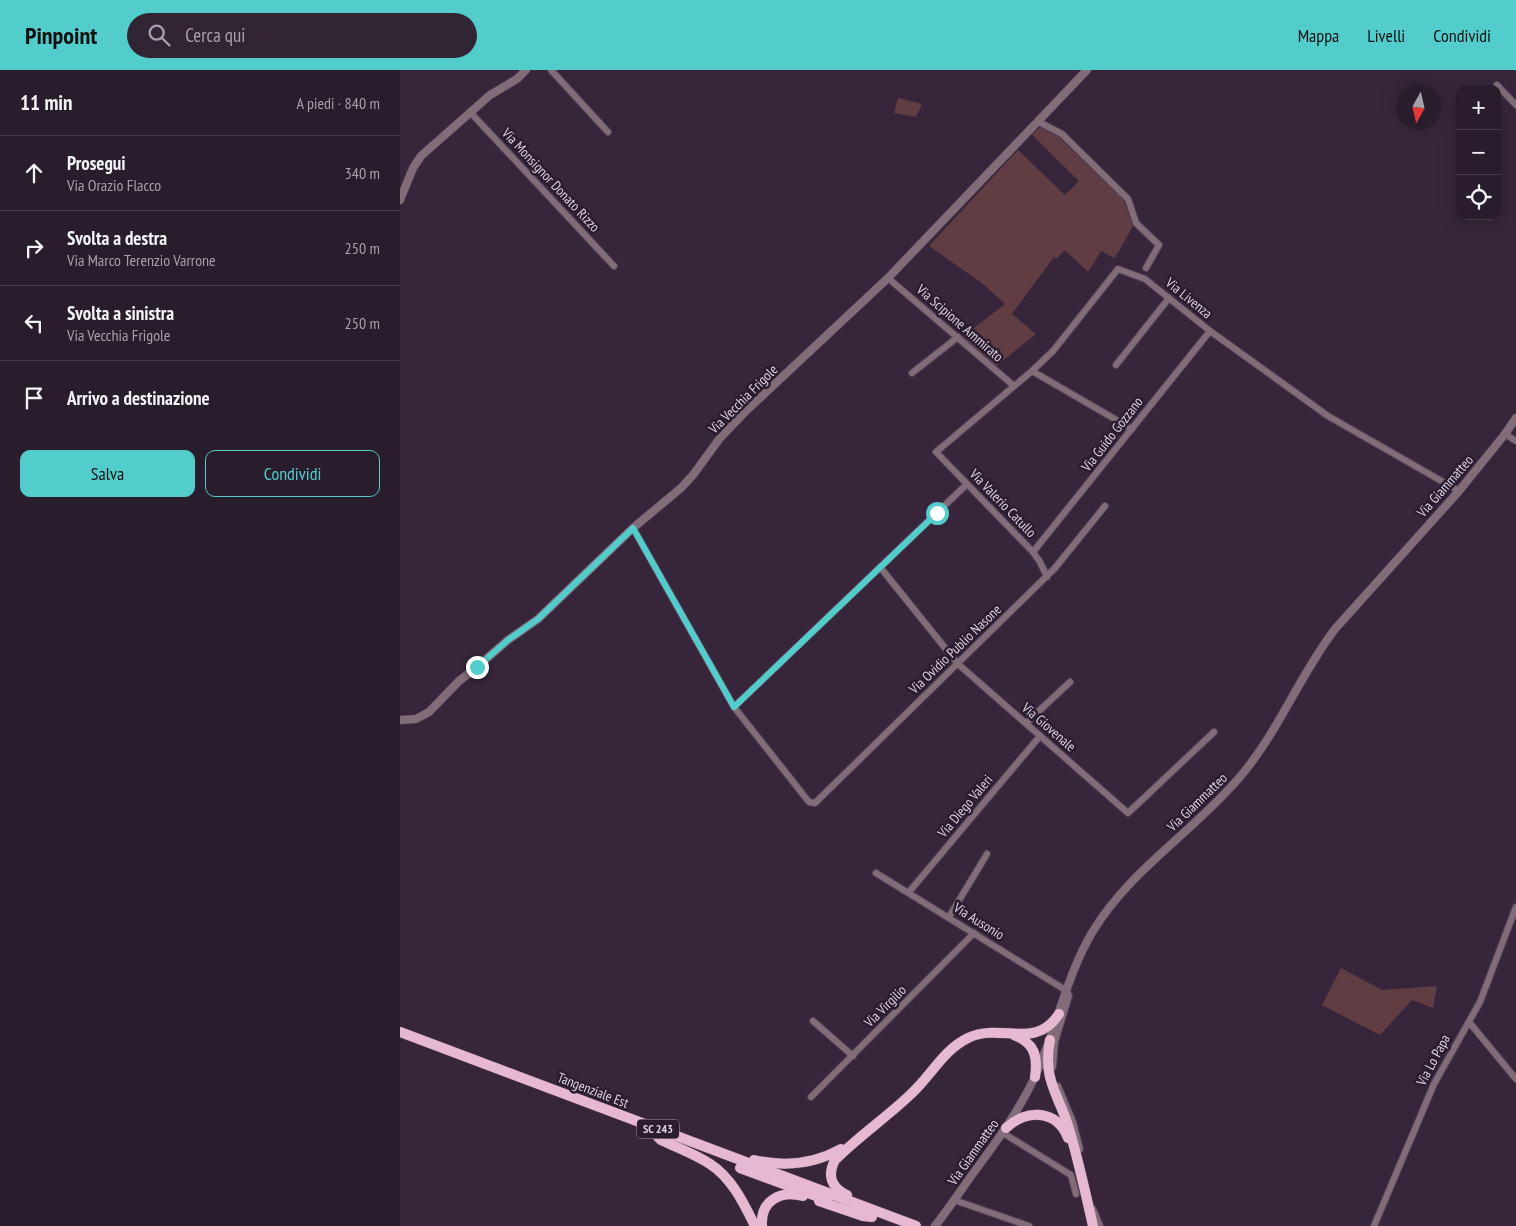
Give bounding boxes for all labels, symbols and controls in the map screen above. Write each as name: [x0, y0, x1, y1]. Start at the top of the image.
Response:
search box: [127, 13, 477, 58]
text: Pinpoint: [25, 20, 97, 51]
icon: search: [145, 21, 173, 49]
text: Cerca qui: [185, 23, 245, 47]
text: Mappa: [1298, 24, 1339, 47]
text: Livelli: [1367, 24, 1405, 47]
text: Condividi: [1433, 24, 1491, 47]
north arrow: [1396, 85, 1441, 130]
map controls: [1456, 85, 1501, 220]
button: +: [1456, 85, 1501, 130]
text: 11 min: [20, 89, 72, 116]
text: A piedi · 840 m: [297, 93, 380, 113]
street label: Via Monsignor Donato Rizzo: [497, 124, 604, 236]
button: −: [1456, 130, 1501, 175]
text: Prosegui: [67, 151, 126, 175]
icon: ahead: [20, 159, 48, 187]
text: 340 m: [345, 163, 380, 183]
text: Via Orazio Flacco: [67, 175, 161, 195]
button: locate: [1456, 175, 1501, 220]
text: Svolta a destra: [67, 226, 167, 250]
icon: right: [20, 234, 48, 262]
text: 250 m: [345, 238, 380, 258]
text: Via Marco Terenzio Varrone: [67, 250, 216, 270]
street label: Via Livenza: [1161, 273, 1216, 322]
street label: Via Scipione Ammirato: [912, 280, 1007, 366]
text: Svolta a sinistra: [67, 301, 174, 325]
icon: left: [20, 309, 48, 337]
text: 250 m: [345, 313, 380, 333]
text: Via Vecchia Frigole: [67, 325, 170, 345]
street label: Via Vecchia Frigole: [704, 360, 782, 438]
icon: arrive: [20, 384, 48, 412]
text: Arrivo a destinazione: [67, 386, 210, 410]
street label: Via Guido Gozzano: [1077, 393, 1147, 476]
button: Salva: [20, 450, 195, 497]
button: Condividi: [205, 450, 380, 497]
street label: Via Giammatteo: [1412, 451, 1477, 522]
street label: Via Valerio Catullo: [965, 464, 1040, 541]
route start: [926, 502, 949, 525]
street label: Via Ovidio Publio Nasone: [904, 600, 1005, 698]
route end: [466, 656, 489, 679]
street label: Via Giovenale: [1017, 698, 1080, 756]
street label: Via Giammatteo: [1162, 769, 1231, 836]
street label: Via Diego Valeri: [933, 771, 996, 842]
street label: Via Ausonio: [949, 898, 1008, 944]
street label: Via Virgilio: [859, 981, 910, 1032]
street label: Via Lo Papa: [1412, 1031, 1454, 1090]
street label: Tangenziale Est: [555, 1068, 631, 1112]
street label: Via Giammatteo: [943, 1115, 1002, 1189]
road number: SC 243: [637, 1120, 679, 1138]

